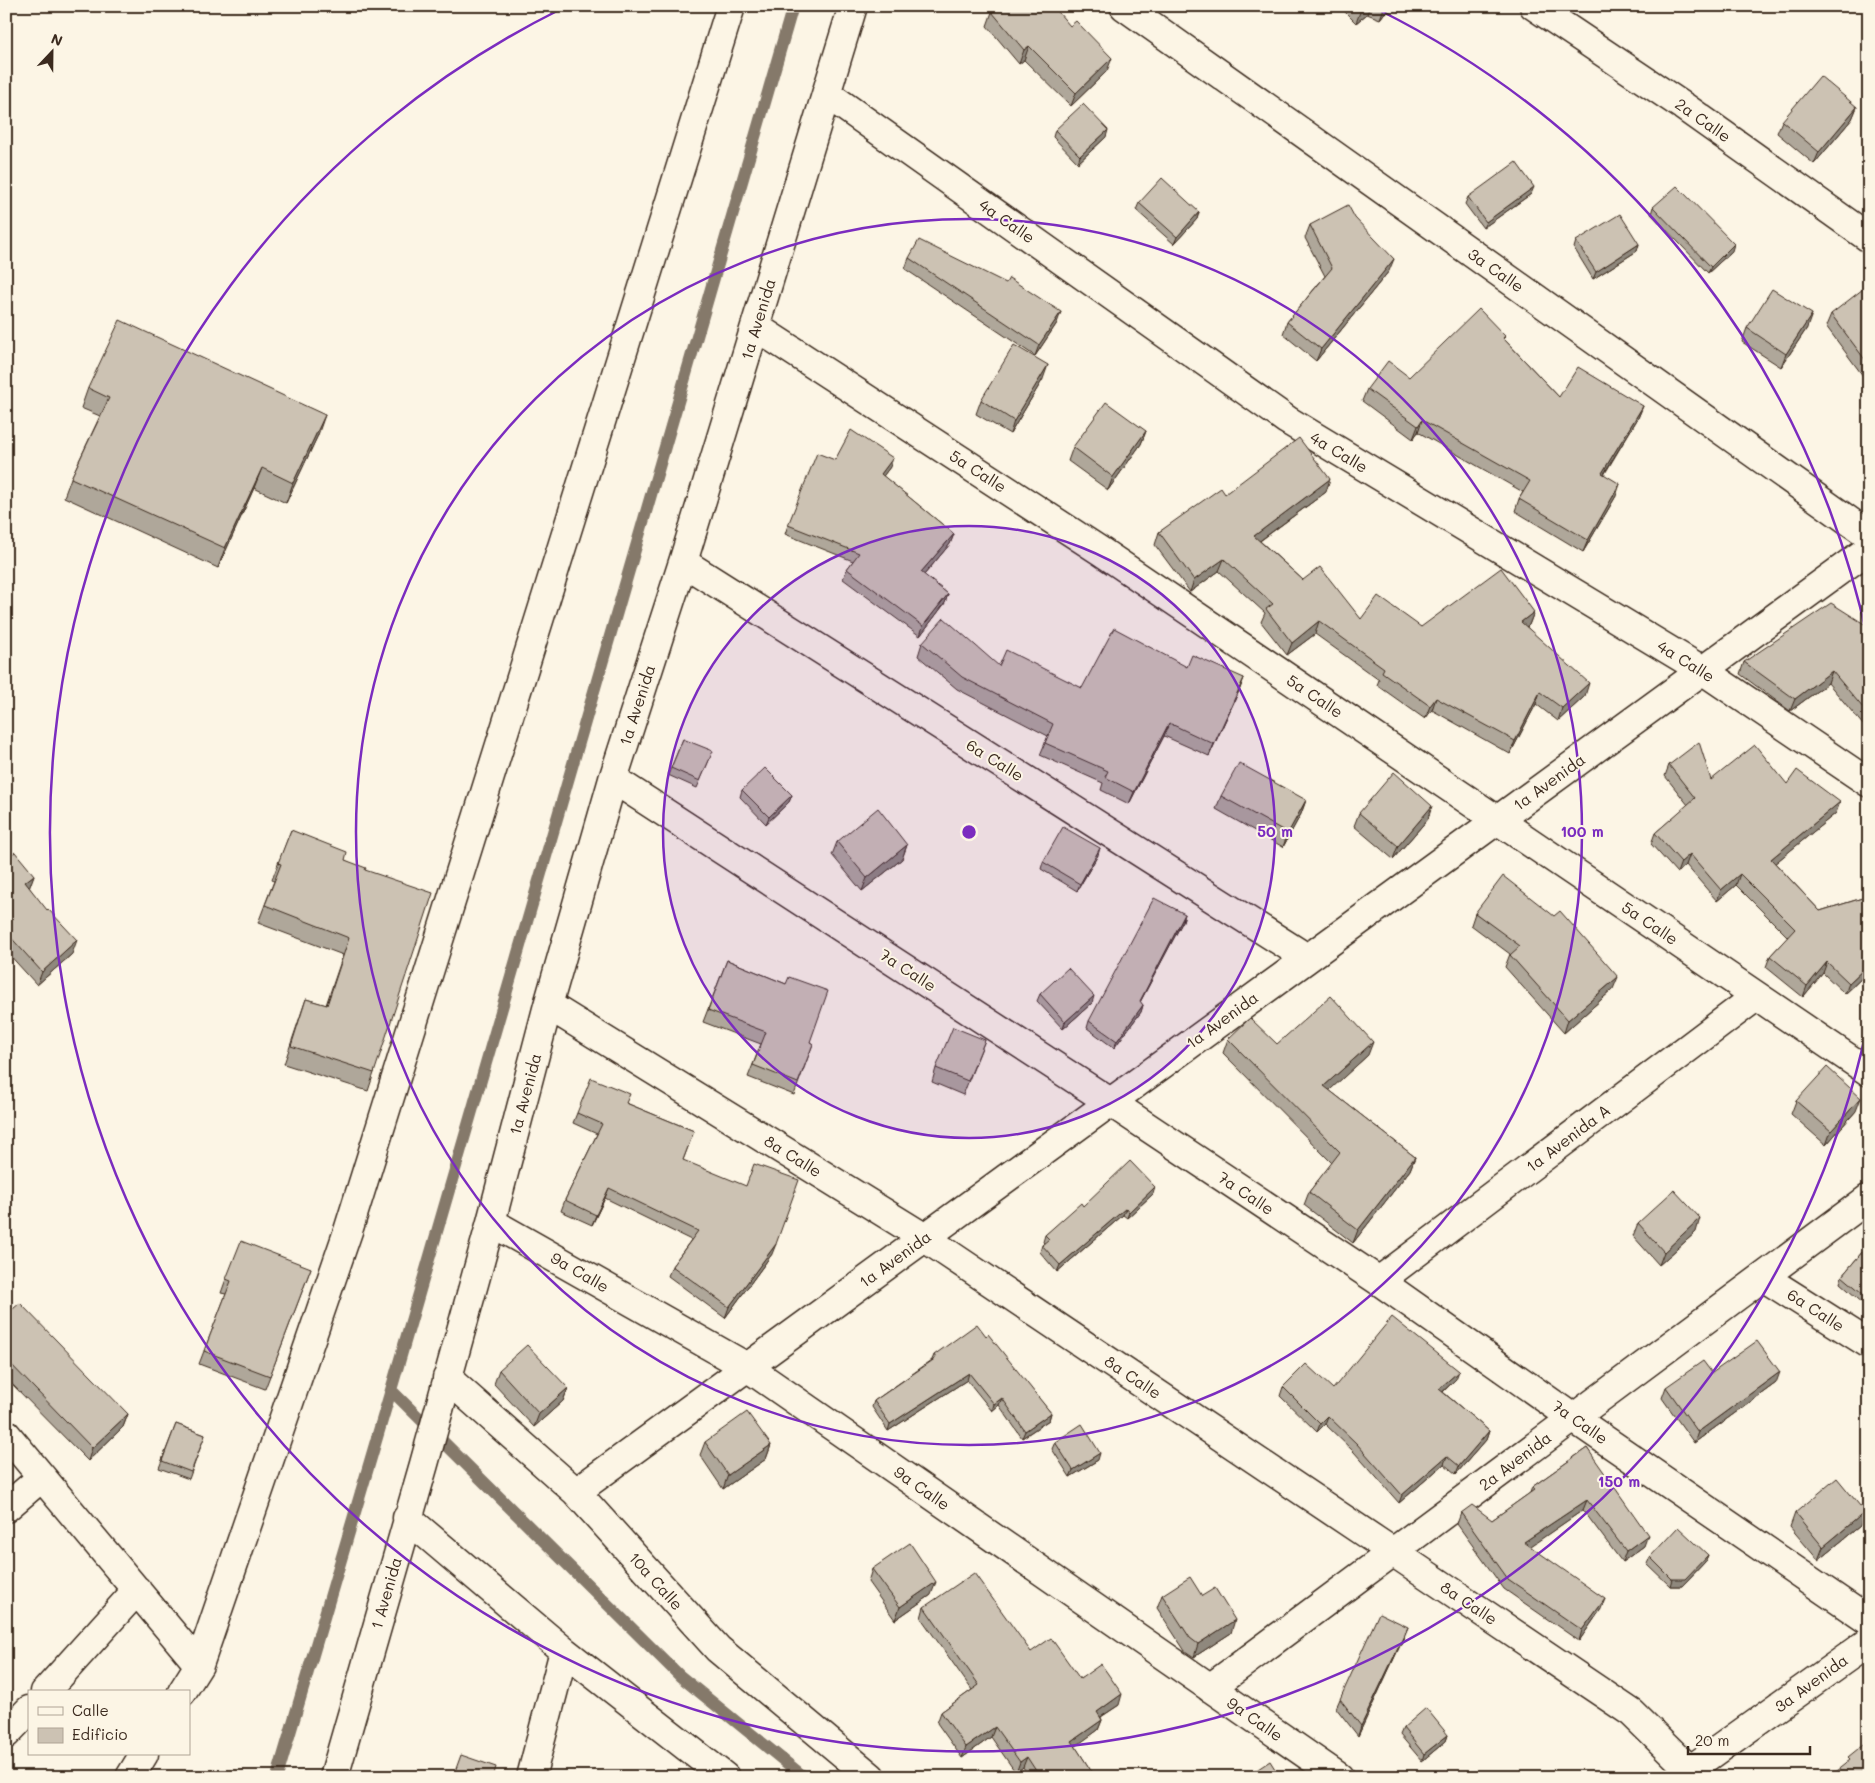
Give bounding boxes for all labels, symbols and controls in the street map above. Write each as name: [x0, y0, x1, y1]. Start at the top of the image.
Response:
north arrow: [28, 28, 78, 78]
text: N: [49, 29, 66, 50]
street label: 2a Calle: [1671, 93, 1735, 146]
street label: 4a Calle: [975, 194, 1039, 247]
street label: 3a Calle: [1464, 243, 1528, 296]
street label: 1a Avenida: [735, 276, 780, 362]
street label: 4a Calle: [1307, 426, 1372, 477]
street label: 5a Calle: [946, 444, 1011, 497]
street label: 4a Calle: [1654, 635, 1719, 686]
street label: 1a Avenida: [614, 662, 659, 748]
street label: 5a Calle: [1283, 669, 1348, 722]
street label: 6a Calle: [963, 734, 1028, 785]
street label: 1a Avenida: [1509, 748, 1589, 815]
text: 50 m: [1257, 821, 1293, 841]
text: 100 m: [1560, 821, 1604, 841]
centre of rings: [960, 823, 978, 841]
street label: 5a Calle: [1618, 896, 1683, 949]
street label: 7a Calle: [876, 944, 941, 996]
street label: 1a Avenida: [1182, 986, 1262, 1053]
street label: 1a Avenida: [504, 1051, 546, 1137]
street label: 1a Avenida A: [1521, 1099, 1614, 1176]
street label: 8a Calle: [761, 1130, 826, 1181]
street label: 7a Calle: [1214, 1166, 1278, 1219]
street label: 1a Avenida: [855, 1225, 935, 1292]
street label: 9a Calle: [547, 1247, 613, 1297]
street label: 6a Calle: [1784, 1283, 1849, 1336]
street label: 8a Calle: [1101, 1350, 1166, 1403]
street label: 7a Calle: [1548, 1395, 1612, 1448]
street label: 2a Avenida: [1474, 1426, 1555, 1495]
street label: 9a Calle: [890, 1461, 954, 1515]
text: 150 m: [1598, 1471, 1640, 1491]
street label: 10a Calle: [625, 1547, 688, 1614]
street label: 1 Avenida: [365, 1554, 406, 1631]
street label: 8a Calle: [1437, 1576, 1502, 1629]
street label: 3a Avenida: [1770, 1649, 1852, 1716]
legend: [28, 1690, 190, 1756]
street label: 9a Calle: [1223, 1692, 1287, 1746]
text: Calle: [72, 1700, 109, 1720]
scale bar: [1688, 1723, 1810, 1755]
text: Edificio: [72, 1724, 128, 1744]
text: 20 m: [1695, 1730, 1729, 1750]

